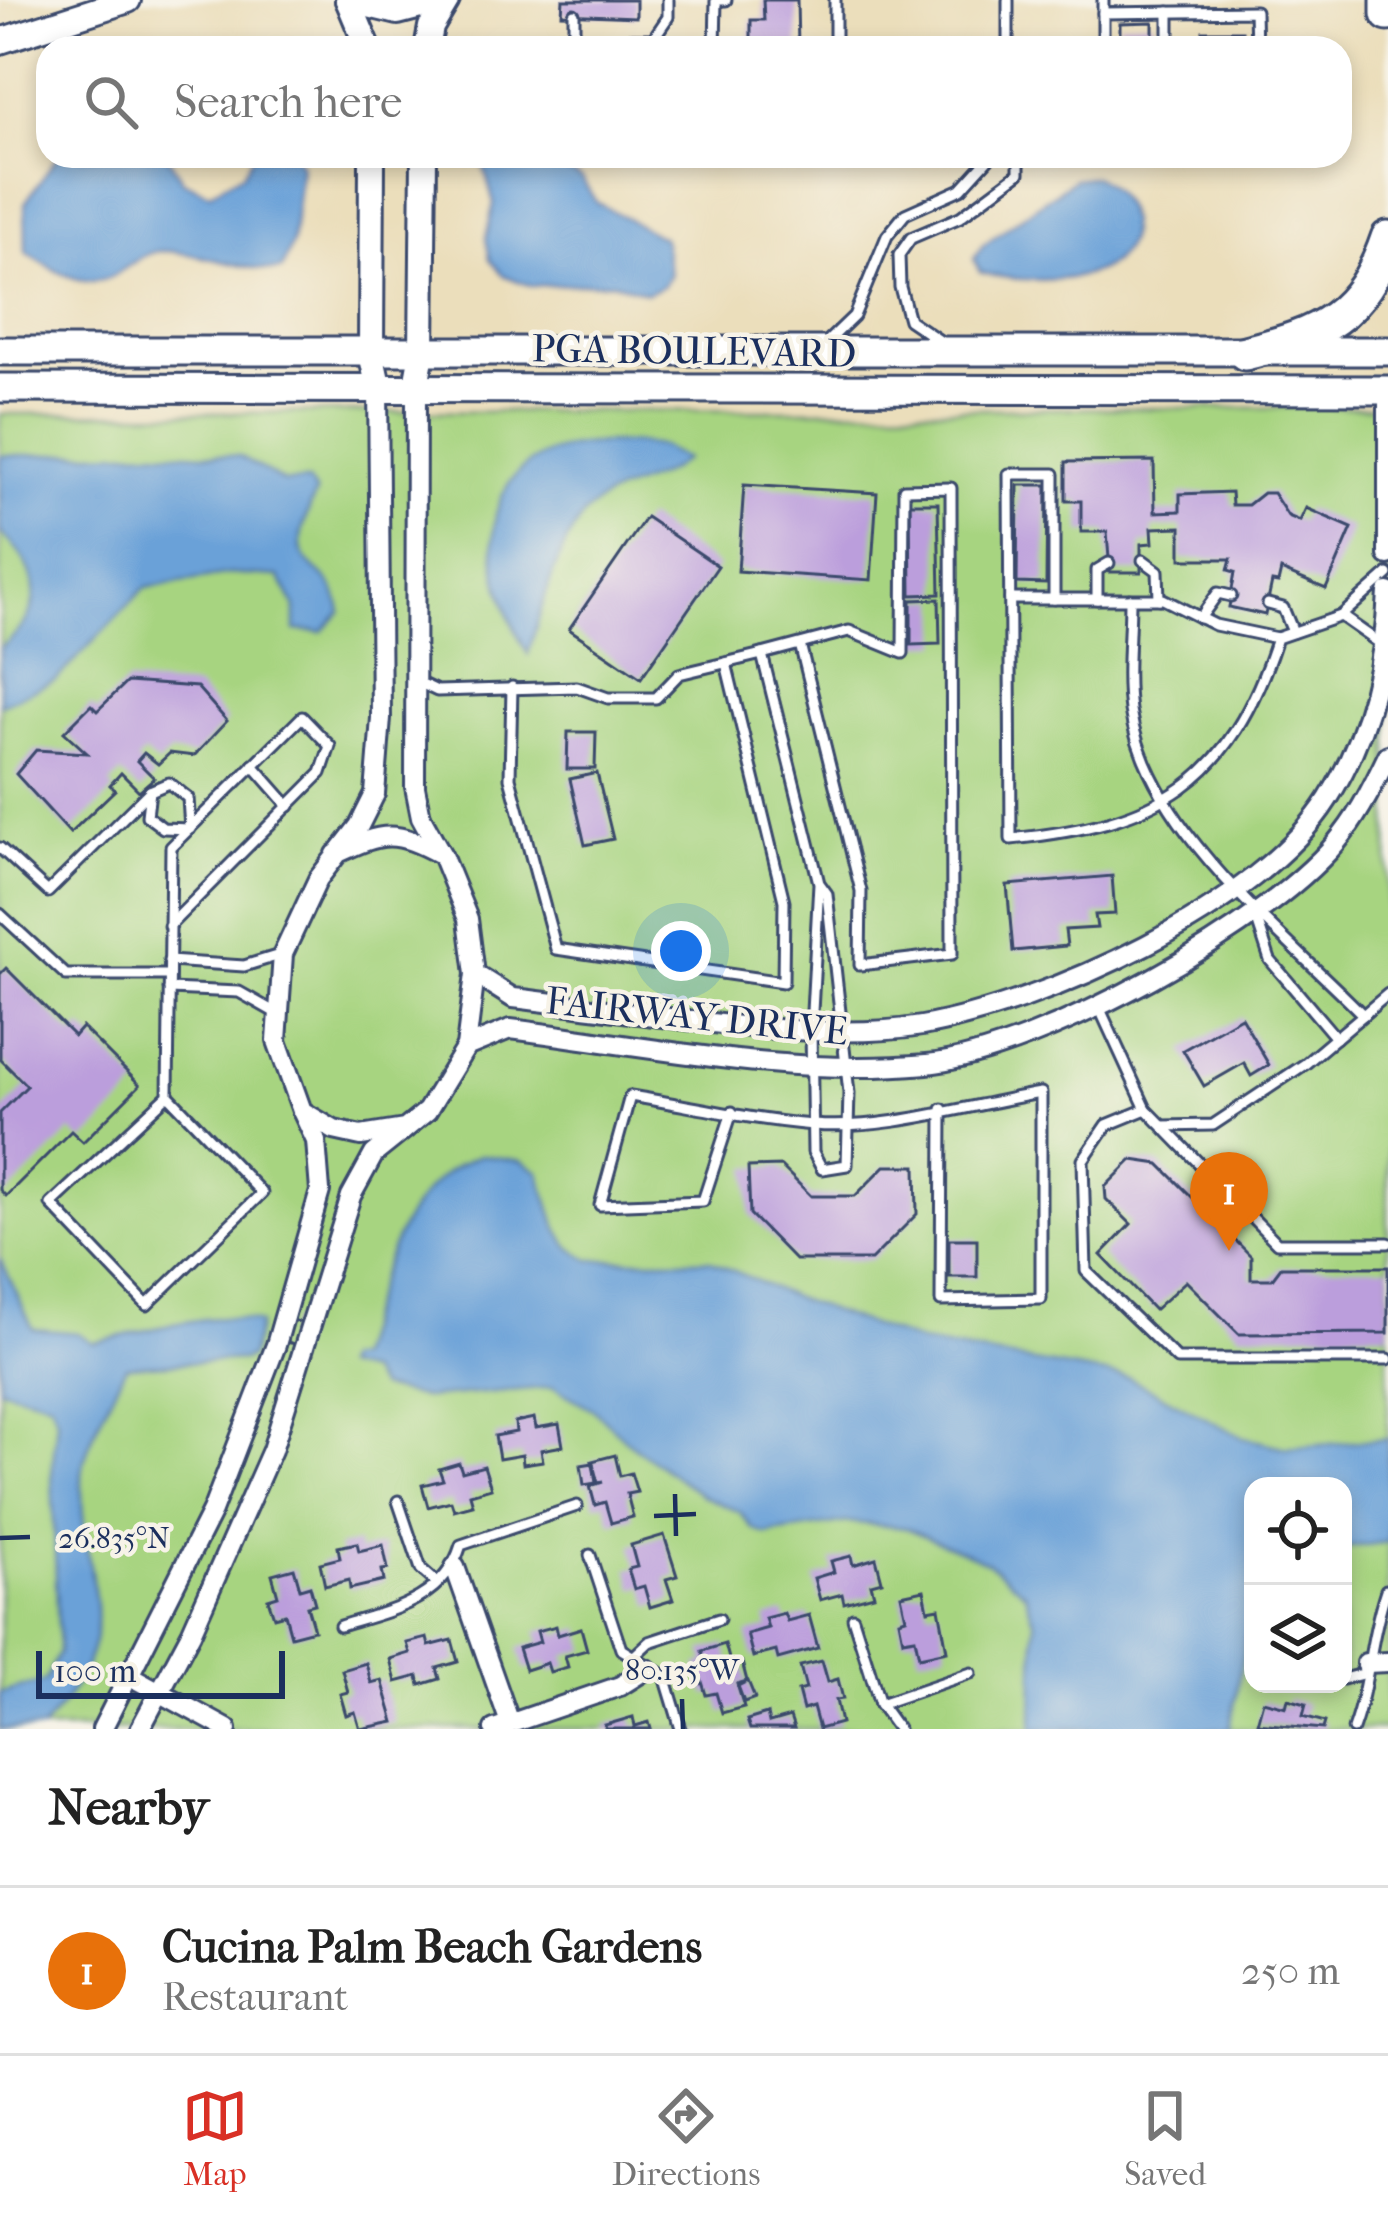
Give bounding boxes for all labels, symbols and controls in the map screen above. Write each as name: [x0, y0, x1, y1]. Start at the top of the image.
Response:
search box: [36, 36, 1352, 168]
icon: search: [78, 69, 144, 135]
text: Search here: [174, 76, 402, 129]
street label: PGA BOULEVARD: [531, 325, 857, 377]
your location: [651, 921, 711, 981]
street label: FAIRWAY DRIVE: [543, 977, 850, 1055]
pin: 1: [1190, 1152, 1268, 1251]
map controls: [1244, 1477, 1352, 1693]
button: locate: [1244, 1477, 1352, 1585]
text: 26.835°N: [58, 1521, 170, 1556]
button: layers: [1244, 1585, 1352, 1693]
scale bar: [36, 1645, 285, 1698]
text: 100 m: [54, 1652, 137, 1691]
text: 80.135°W: [625, 1653, 740, 1688]
text: Nearby: [48, 1777, 209, 1837]
text: Cucina Palm Beach Gardens: [162, 1921, 702, 1974]
text: 1: [80, 1948, 94, 1994]
text: 250 m: [1241, 1948, 1340, 1994]
text: Restaurant: [162, 1974, 348, 2020]
tab: Map: [182, 2083, 248, 2194]
tab: Directions: [612, 2083, 760, 2194]
tab: Saved: [1124, 2083, 1206, 2194]

